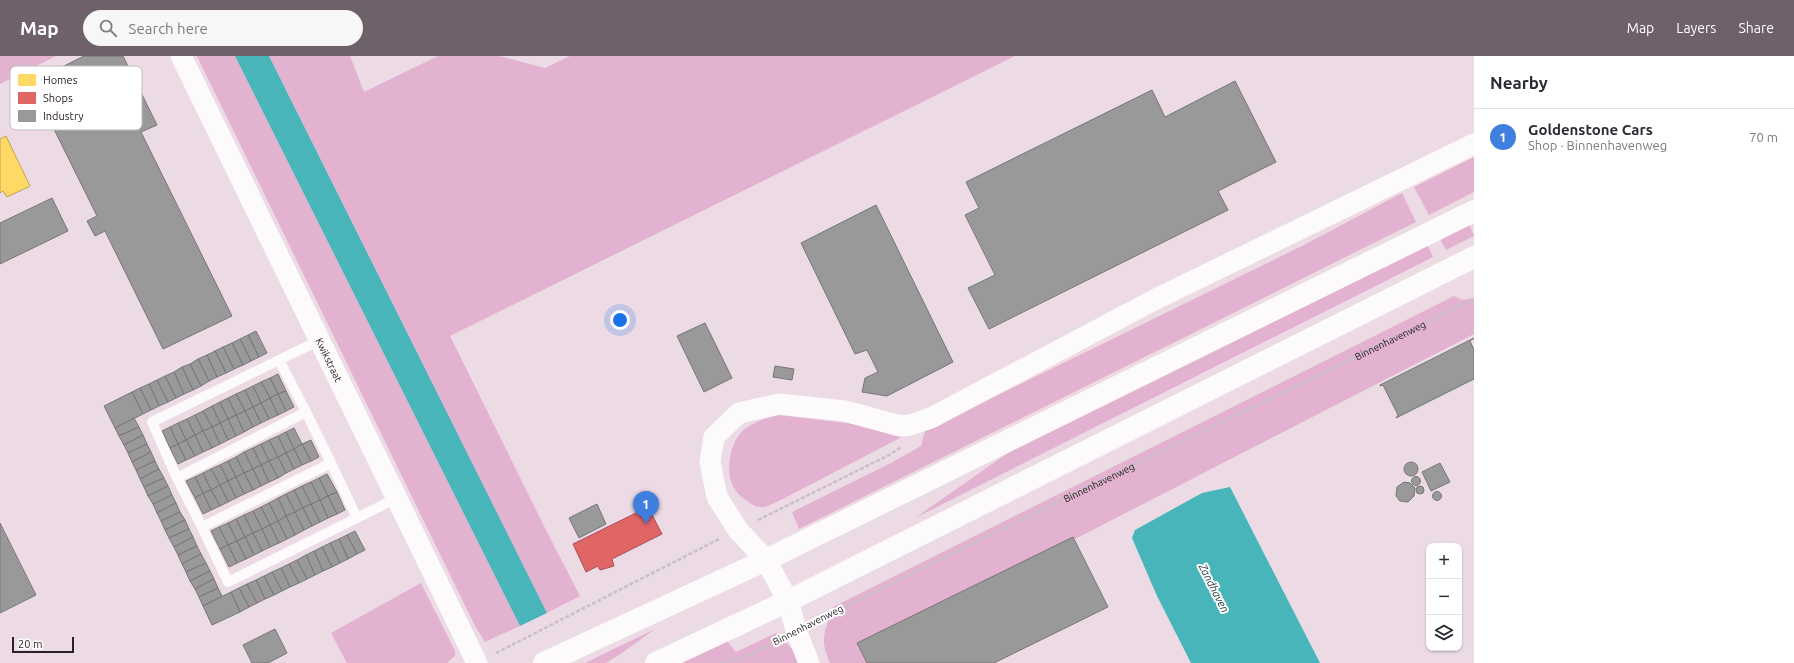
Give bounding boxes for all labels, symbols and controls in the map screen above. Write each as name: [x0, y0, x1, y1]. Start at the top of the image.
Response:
search box: [83, 10, 363, 46]
text: Map: [20, 17, 59, 39]
icon: search: [97, 17, 119, 39]
text: Search here: [129, 20, 208, 37]
text: Map: [1627, 20, 1654, 36]
text: Layers: [1676, 20, 1716, 36]
text: Share: [1738, 20, 1774, 36]
legend: [10, 66, 142, 130]
text: Nearby: [1490, 73, 1548, 92]
text: Homes: [43, 74, 78, 86]
text: Shops: [43, 92, 73, 104]
text: Industry: [43, 110, 84, 122]
text: Goldenstone Cars: [1528, 121, 1653, 138]
text: 1: [1499, 130, 1507, 144]
text: 70 m: [1749, 130, 1778, 144]
text: Shop · Binnenhavenweg: [1528, 138, 1667, 152]
your location: [610, 310, 630, 330]
street label: Binnenhavenweg: [1353, 318, 1427, 362]
street label: Kwikstraat: [314, 336, 344, 384]
street label: Binnenhavenweg: [1062, 460, 1136, 504]
pin: 1: [633, 491, 659, 524]
map controls: [1426, 543, 1462, 651]
button: +: [1426, 543, 1462, 579]
water label: Zandhaven: [1196, 561, 1231, 614]
button: −: [1426, 579, 1462, 615]
street label: Binnenhavenweg: [771, 603, 845, 647]
button: layers: [1426, 615, 1462, 651]
scale bar: [12, 635, 74, 654]
text: 20 m: [18, 638, 42, 650]

